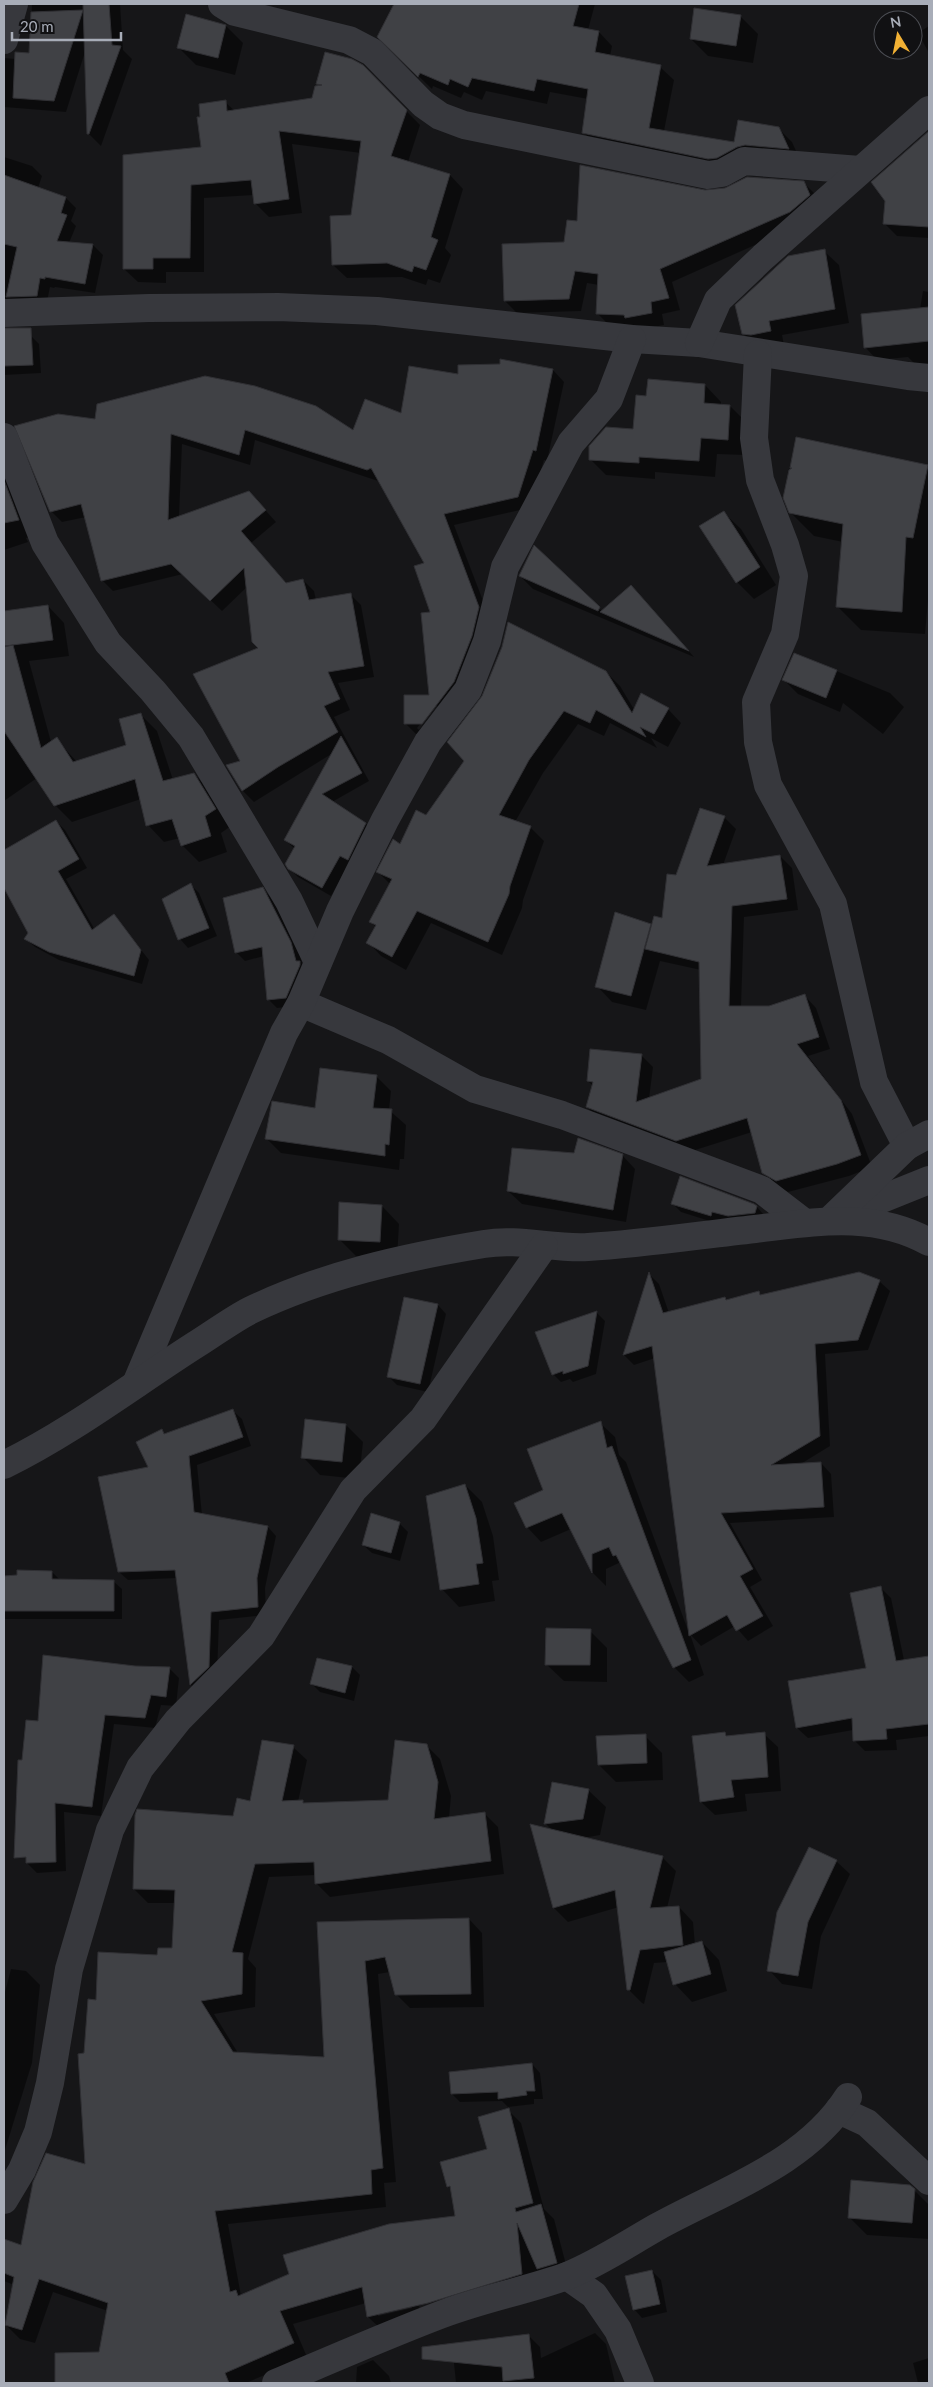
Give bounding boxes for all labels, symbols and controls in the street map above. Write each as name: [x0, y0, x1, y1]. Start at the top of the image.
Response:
scale bar: [12, 10, 121, 42]
north arrow: [873, 10, 923, 60]
text: N: [889, 12, 902, 31]
text: 20 m: [20, 17, 54, 35]

